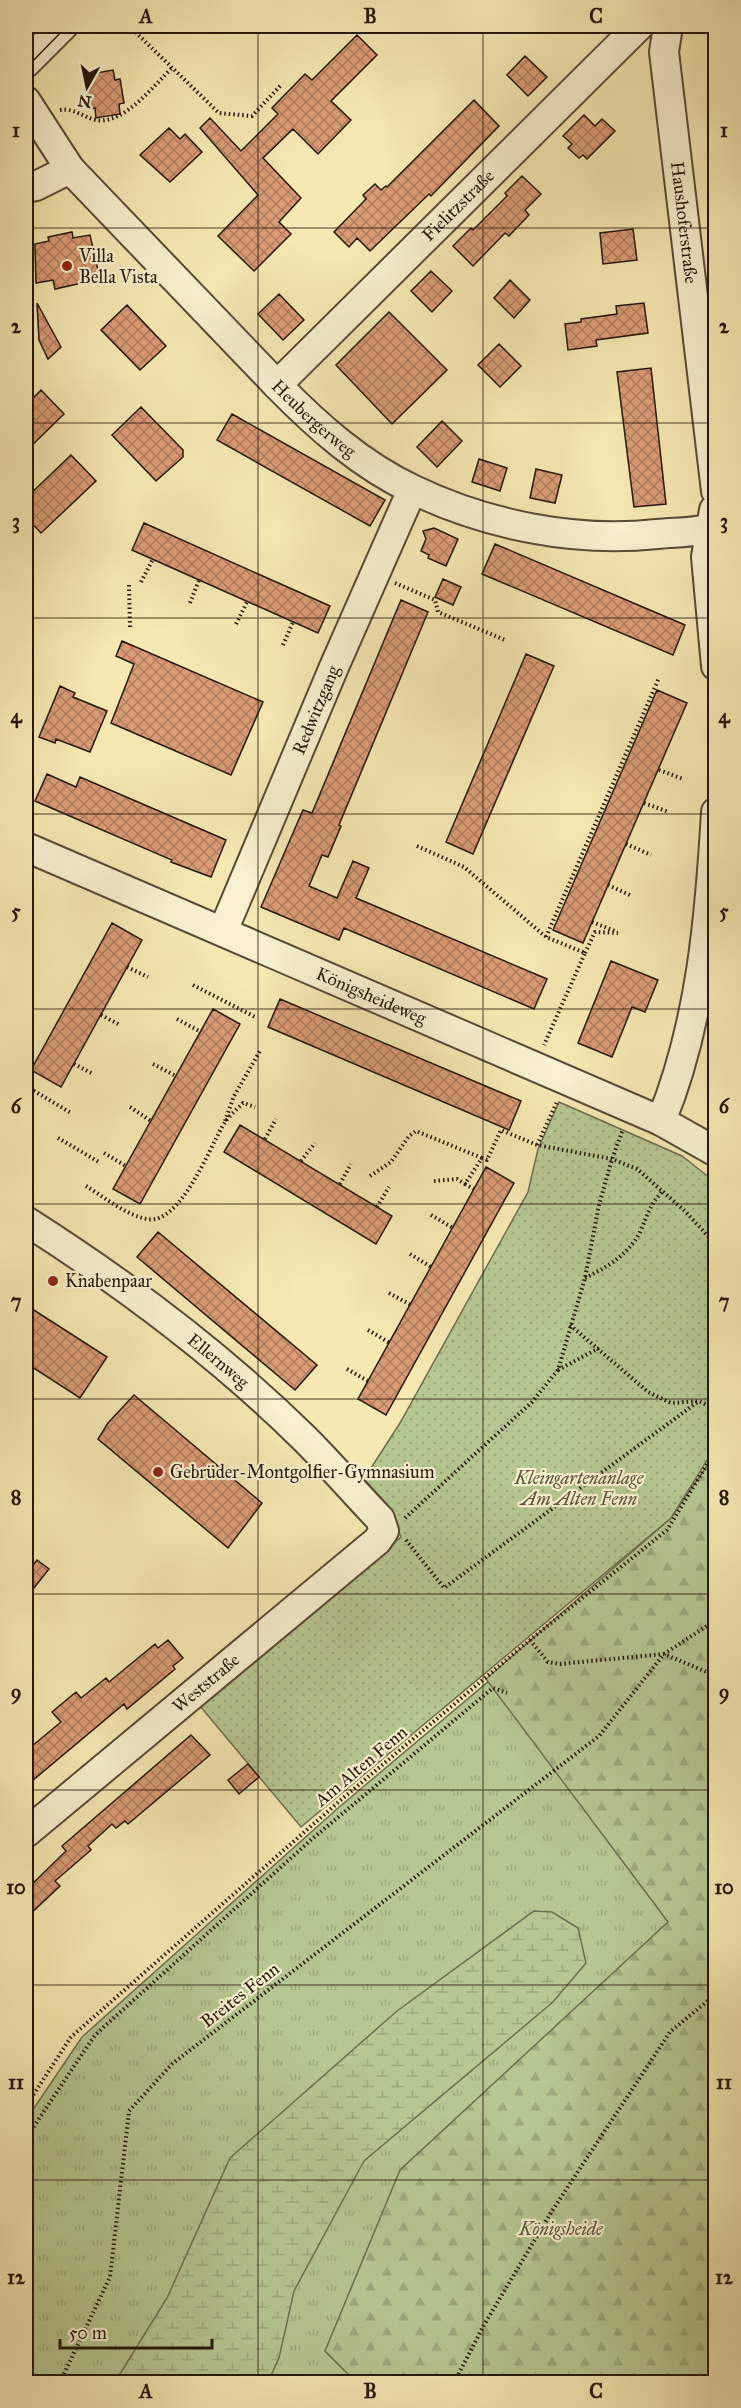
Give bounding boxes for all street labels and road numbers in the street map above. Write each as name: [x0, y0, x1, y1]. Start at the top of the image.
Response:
street label: Haushoferstraße: [666, 160, 702, 285]
street label: Fielitzstraße: [417, 165, 499, 246]
street label: Heubergerweg: [267, 375, 361, 463]
street label: Redwitzgang: [288, 661, 346, 758]
street label: Königsheideweg: [313, 963, 430, 1031]
street label: Ellernweg: [183, 1329, 254, 1394]
street label: Weststraße: [168, 1649, 244, 1717]
street label: Am Alten Fenn: [310, 1721, 412, 1812]
street label: Breites Fenn: [196, 1957, 284, 2032]

